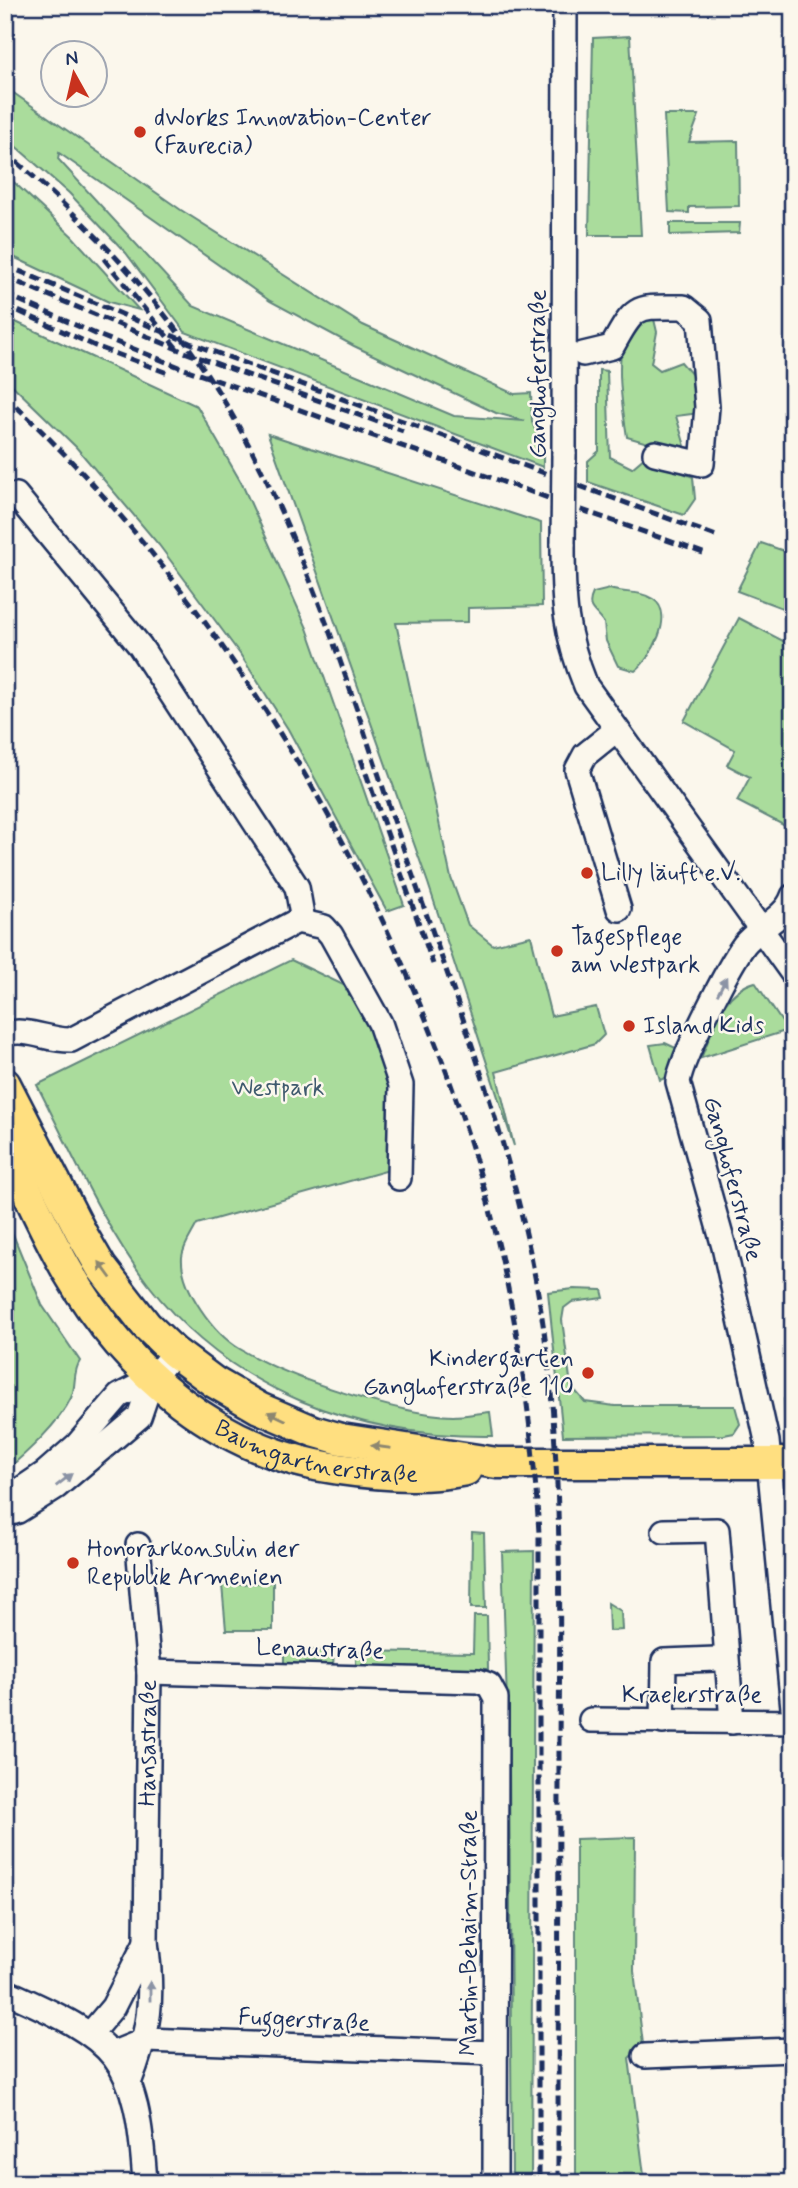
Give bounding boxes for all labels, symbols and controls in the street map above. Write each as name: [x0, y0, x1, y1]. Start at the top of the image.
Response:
north arrow: [38, 38, 108, 108]
text: N: [64, 45, 80, 72]
place label: dWorks Innovation-Center (Faurecia): [154, 103, 432, 162]
marker: dWorks Innovation-Center (Faurecia): [132, 124, 148, 140]
street label: Ganghoferstraße: [523, 289, 556, 459]
place label: Lilly läuft e.V.: [601, 858, 741, 889]
marker: Lilly läuft e.V.: [579, 865, 595, 881]
place label: Tagespflege am Westpark: [571, 922, 700, 981]
marker: Tagespflege am Westpark: [549, 943, 565, 959]
one-way arrow: [715, 975, 727, 995]
place label: Island Kids: [643, 1011, 765, 1042]
marker: Island Kids: [621, 1018, 637, 1034]
park label: Westpark: [231, 1073, 325, 1104]
street label: Ganghoferstraße: [693, 1093, 769, 1265]
one-way arrow: [98, 1261, 112, 1279]
place label: Kindergarten Ganghoferstraße 110: [363, 1344, 574, 1405]
marker: Kindergarten Ganghoferstraße 110: [580, 1365, 596, 1381]
one-way arrow: [267, 1410, 287, 1422]
street label: Baumgartnerstraße: [209, 1413, 418, 1490]
one-way arrow: [370, 1441, 392, 1452]
one-way arrow: [55, 1474, 73, 1488]
place label: Honorarkonsulin der Republik Armenien: [87, 1534, 300, 1593]
marker: Honorarkonsulin der Republik Armenien: [65, 1555, 81, 1571]
street label: Lenaustraße: [255, 1632, 385, 1668]
street label: Hansastraße: [132, 1679, 164, 1807]
street label: Kraelerstraße: [622, 1680, 762, 1711]
street label: Martin-Behaim-Straße: [454, 1810, 485, 2056]
one-way arrow: [144, 1980, 156, 2002]
street label: Fuggerstraße: [237, 2002, 371, 2043]

